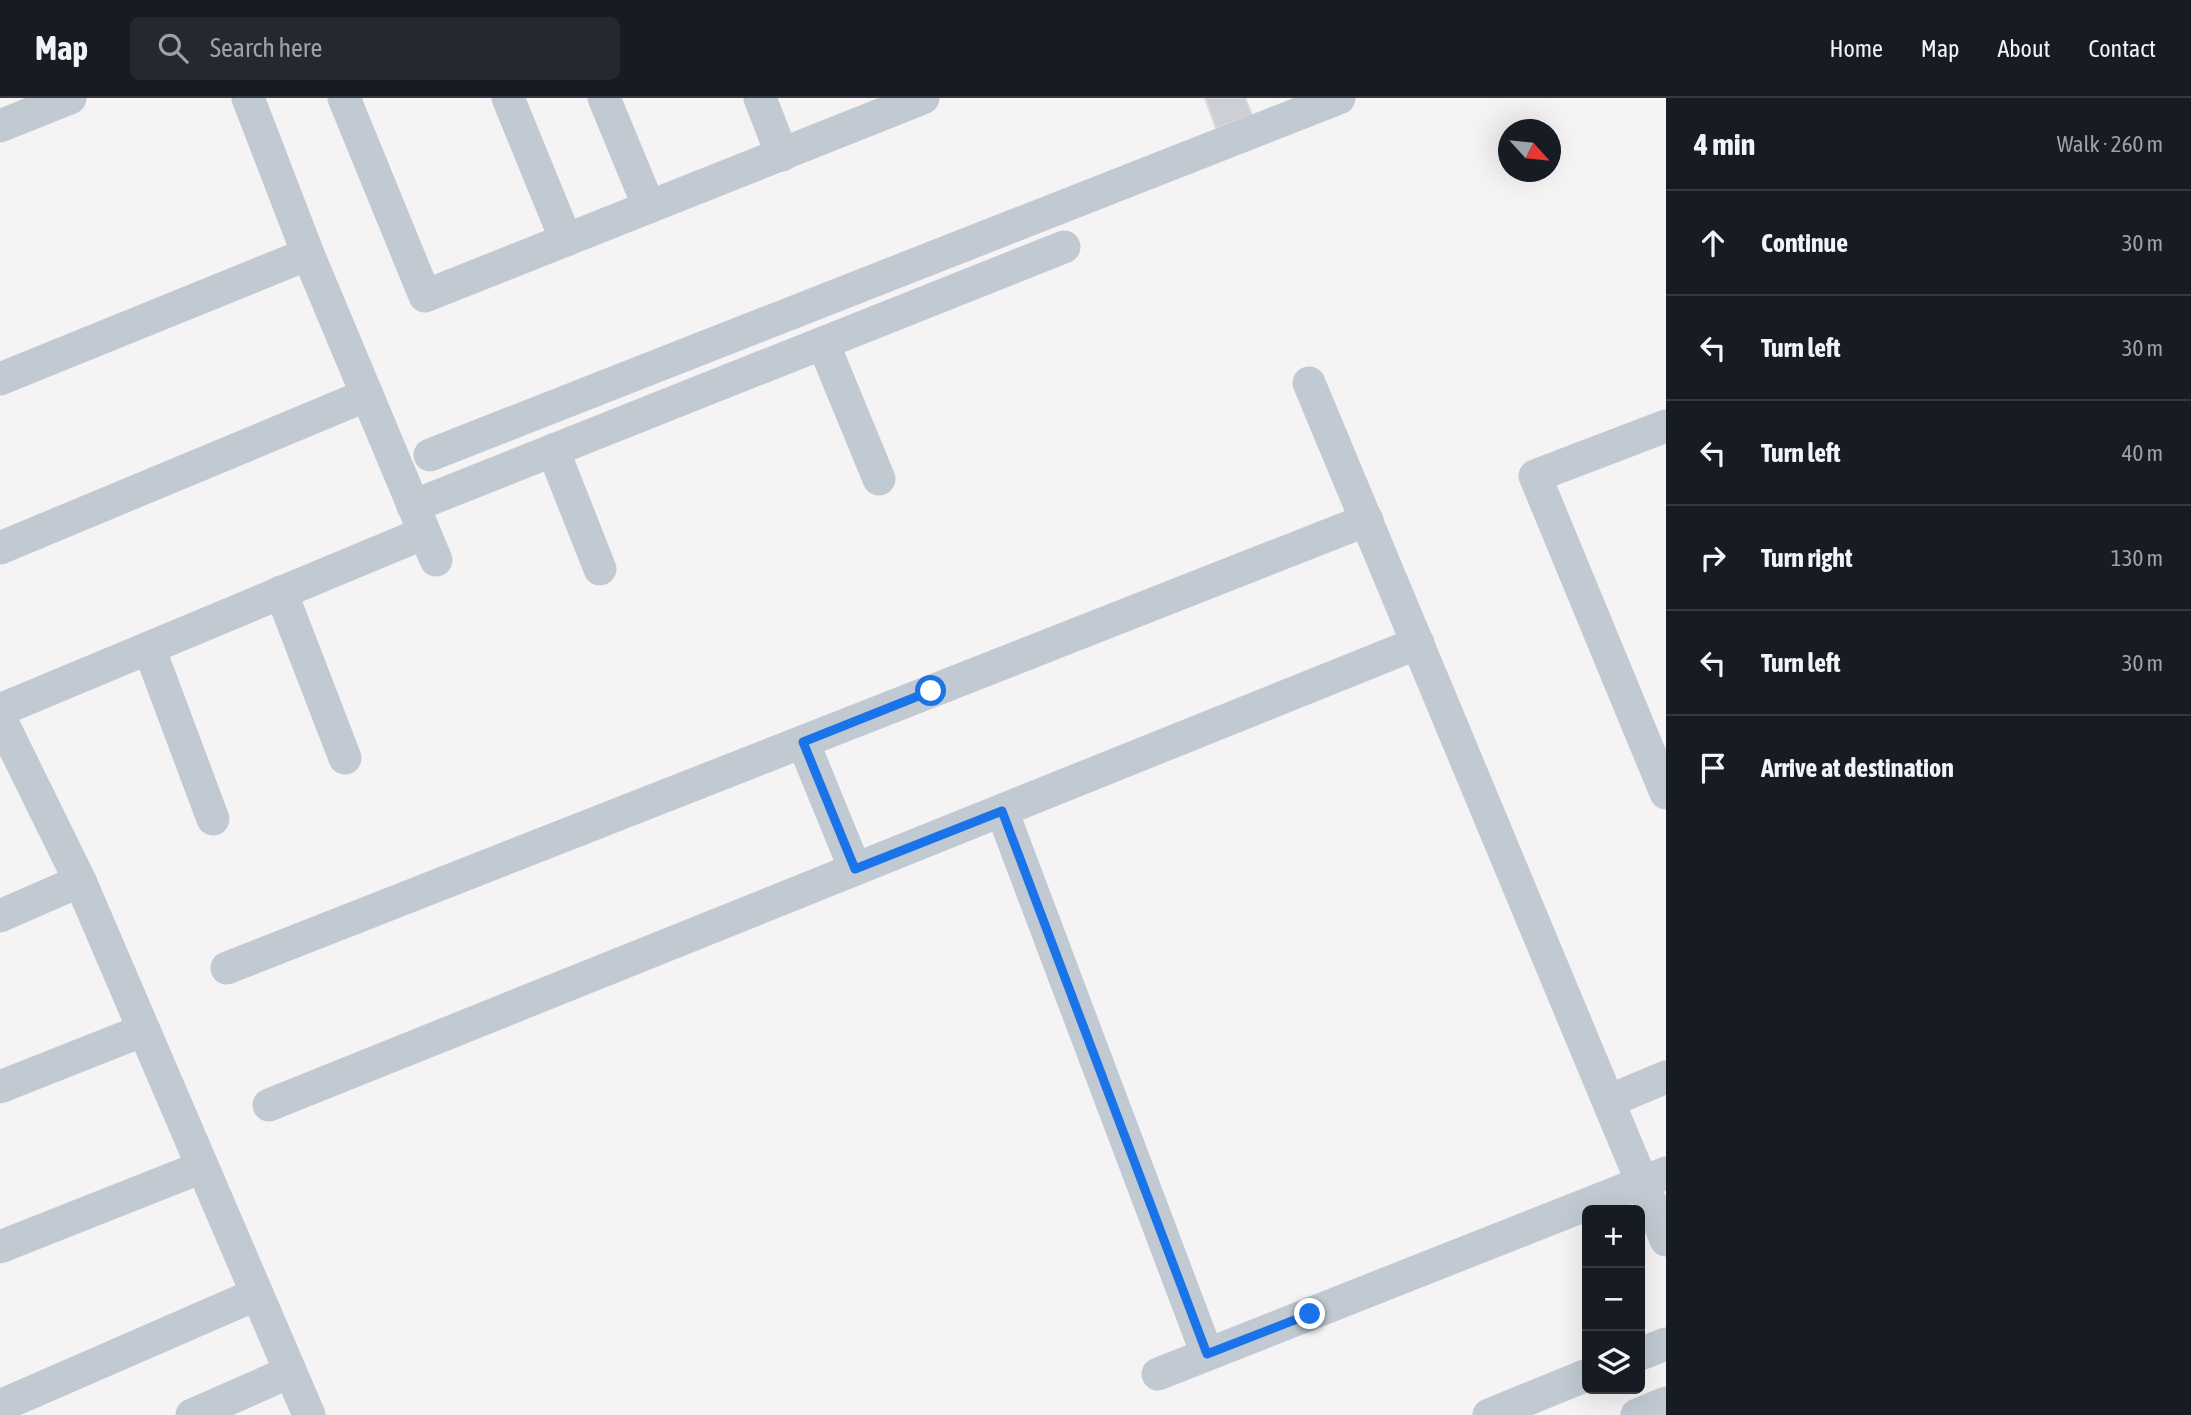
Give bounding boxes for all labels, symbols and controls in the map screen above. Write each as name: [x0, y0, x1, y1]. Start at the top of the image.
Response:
search box: [130, 17, 620, 80]
text: Map: [35, 29, 88, 67]
icon: search: [154, 29, 192, 67]
text: Search here: [210, 33, 322, 63]
text: Home: [1829, 35, 1883, 62]
text: Map: [1921, 35, 1959, 62]
text: About: [1997, 35, 2050, 62]
text: Contact: [2088, 35, 2156, 62]
north arrow: [1498, 119, 1561, 182]
text: 4 min: [1694, 127, 1755, 161]
text: Walk · 260 m: [2057, 131, 2163, 157]
icon: ahead: [1694, 224, 1732, 262]
text: Continue: [1761, 228, 1848, 258]
text: 30 m: [2122, 230, 2163, 256]
icon: left: [1694, 329, 1732, 367]
text: Turn left: [1761, 333, 1841, 363]
text: 30 m: [2122, 335, 2163, 361]
icon: left: [1694, 434, 1732, 472]
text: Turn left: [1761, 438, 1841, 468]
text: 40 m: [2122, 440, 2163, 466]
icon: right: [1694, 539, 1732, 577]
text: Turn right: [1761, 543, 1852, 573]
text: 130 m: [2111, 545, 2163, 571]
icon: left: [1694, 644, 1732, 682]
text: Turn left: [1761, 648, 1841, 678]
text: 30 m: [2122, 650, 2163, 676]
route start: [915, 675, 946, 706]
icon: arrive: [1694, 749, 1732, 787]
text: Arrive at destination: [1761, 753, 1954, 783]
map controls: [1582, 1205, 1645, 1394]
button: +: [1582, 1205, 1645, 1268]
button: −: [1582, 1268, 1645, 1331]
route end: [1294, 1298, 1325, 1329]
button: layers: [1582, 1331, 1645, 1394]

